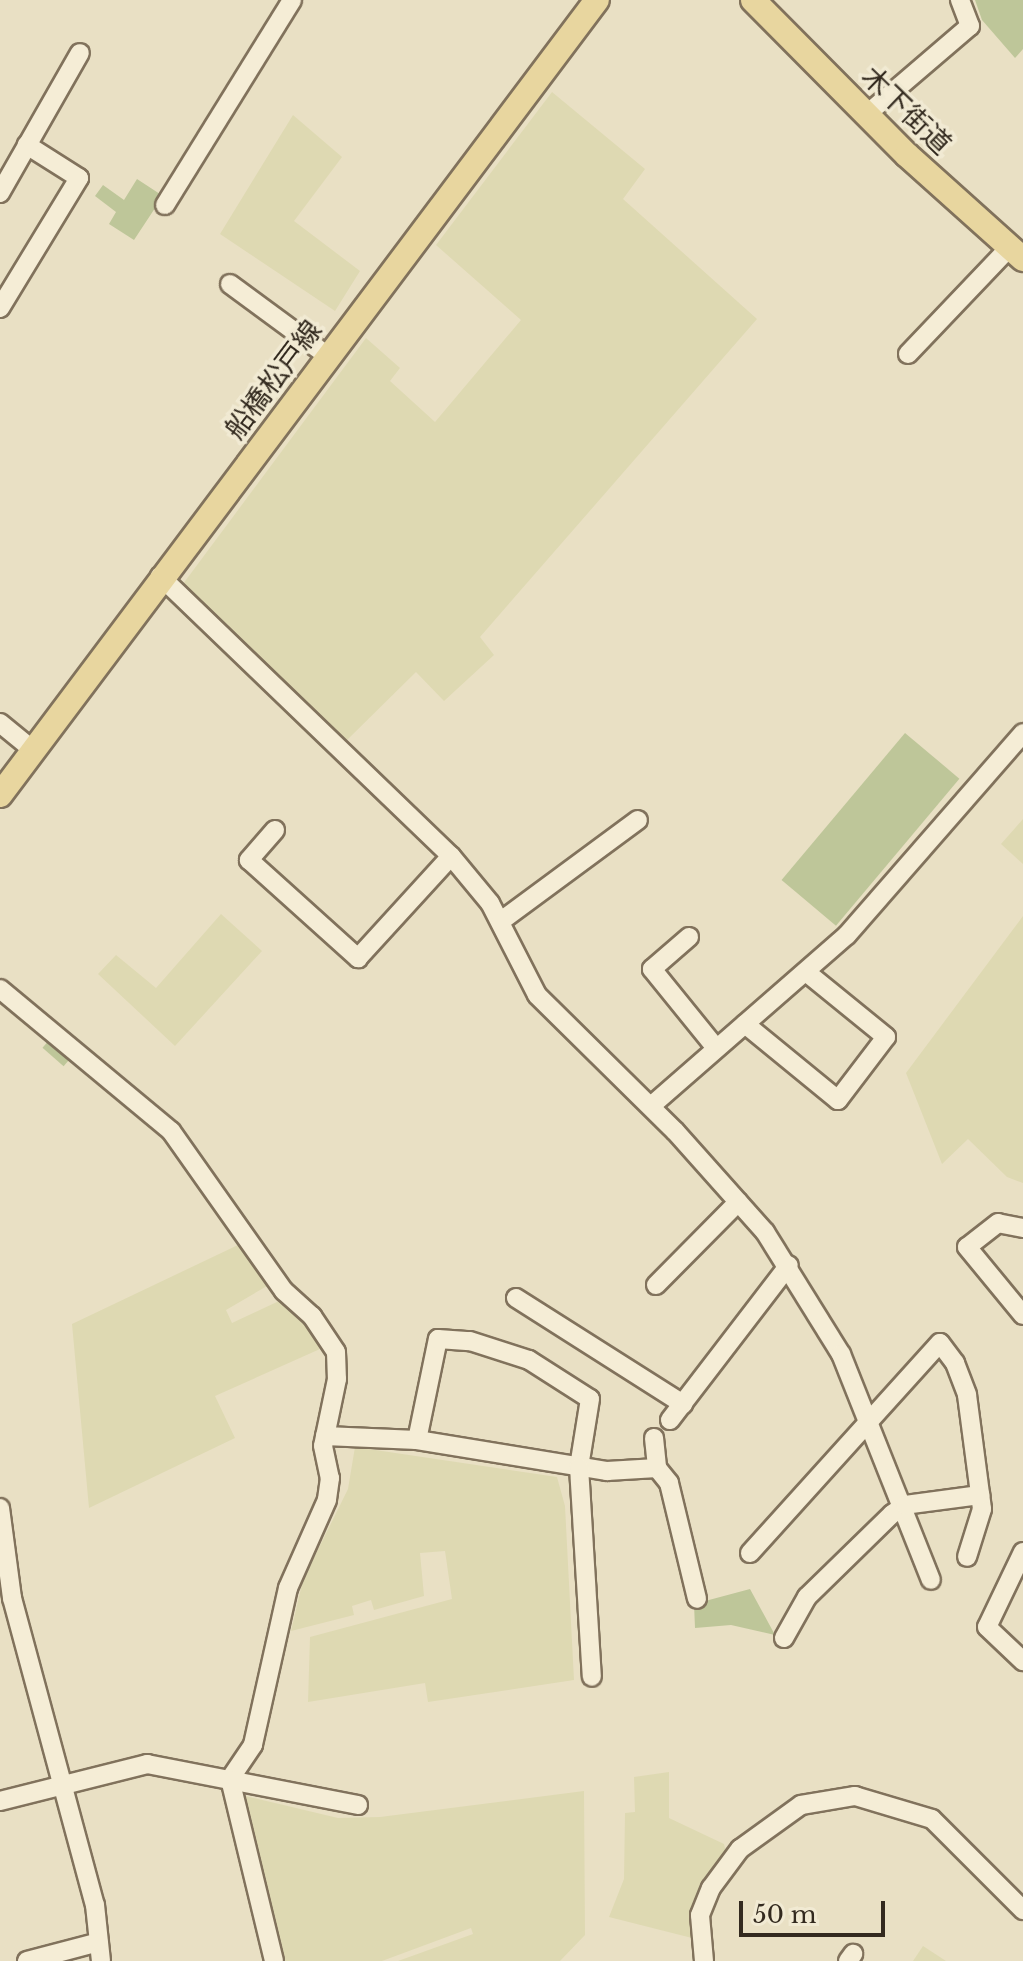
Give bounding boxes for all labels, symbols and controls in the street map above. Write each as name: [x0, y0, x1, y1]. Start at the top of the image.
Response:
street label: 木下街道: [854, 60, 958, 162]
street label: 船橋松戸線: [218, 314, 330, 446]
scale bar: [743, 1885, 889, 1935]
text: 50 m: [753, 1900, 816, 1929]

